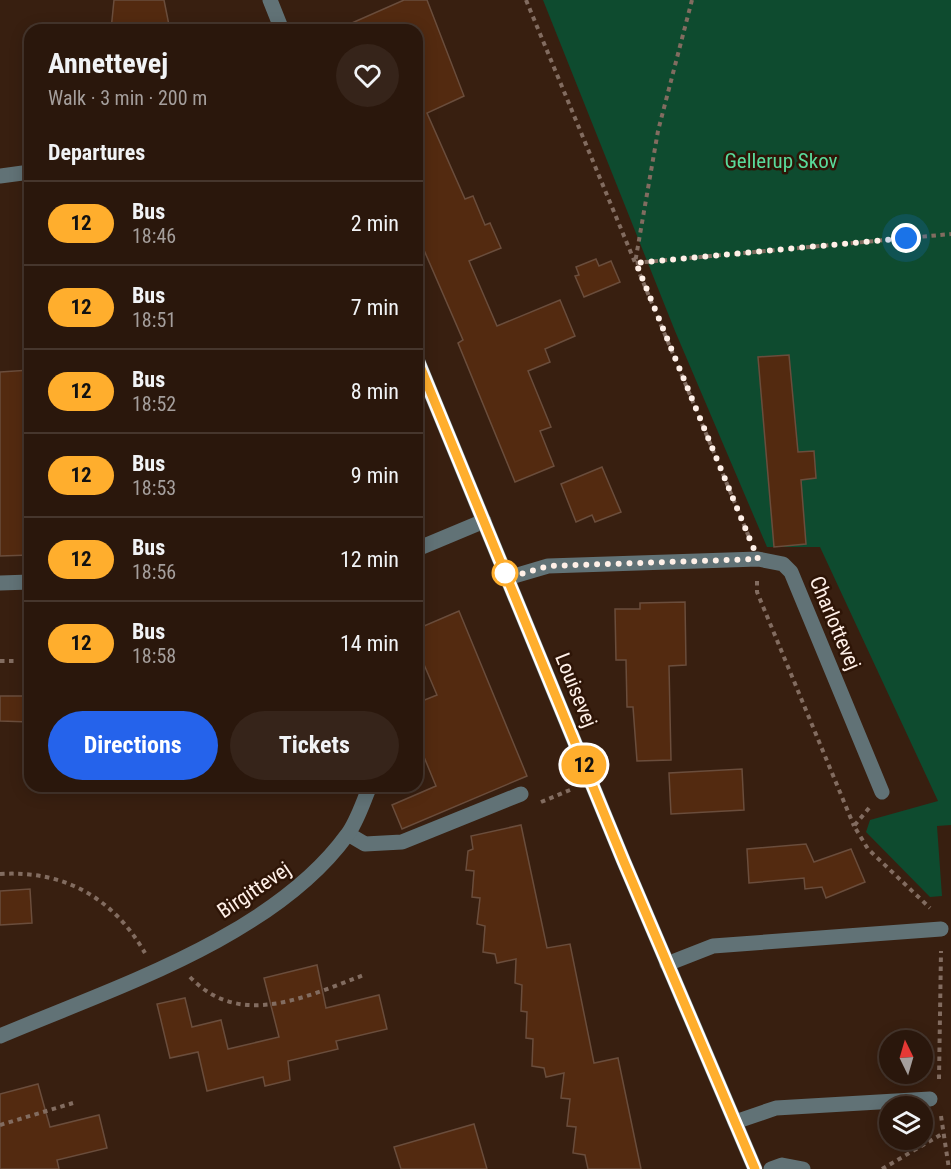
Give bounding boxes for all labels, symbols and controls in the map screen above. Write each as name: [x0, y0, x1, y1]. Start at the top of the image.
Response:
button: heart: [336, 44, 399, 107]
text: Annettevej: [48, 47, 168, 80]
text: Walk · 3 min · 200 m: [48, 86, 207, 110]
text: Departures: [48, 140, 145, 165]
park label: Gellerup Skov: [724, 149, 838, 173]
text: Bus: [132, 199, 165, 224]
text: 12: [70, 211, 92, 235]
text: 2 min: [351, 211, 399, 236]
your location: [891, 223, 921, 253]
text: 18:46: [132, 224, 176, 248]
text: Bus: [132, 283, 165, 308]
text: 12: [70, 295, 92, 319]
text: 7 min: [351, 295, 399, 320]
text: 18:51: [132, 308, 176, 332]
text: Bus: [132, 367, 165, 392]
text: 12: [70, 379, 92, 403]
text: 8 min: [351, 379, 399, 404]
text: 18:52: [132, 392, 176, 416]
text: Bus: [132, 451, 165, 476]
text: 12: [70, 463, 92, 487]
text: 9 min: [351, 463, 399, 488]
text: 18:53: [132, 476, 176, 500]
text: Bus: [132, 535, 165, 560]
text: 12: [70, 547, 92, 571]
text: 12 min: [340, 547, 399, 572]
text: 18:56: [132, 560, 176, 584]
unlabelled marker: [492, 560, 518, 586]
street label: Charlottevej: [805, 573, 865, 673]
text: Bus: [132, 619, 165, 644]
text: 12: [70, 631, 92, 655]
text: 14 min: [340, 631, 399, 656]
text: 18:58: [132, 644, 176, 668]
street label: Louisevej: [550, 649, 602, 731]
button: Directions: [48, 711, 218, 780]
button: Tickets: [230, 711, 399, 780]
line badge: 12: [557, 746, 611, 784]
text: 12: [573, 753, 595, 777]
street label: Birgittevej: [213, 857, 295, 923]
north arrow: [879, 1030, 933, 1084]
map controls: [879, 1030, 933, 1150]
button: layers: [879, 1096, 933, 1150]

